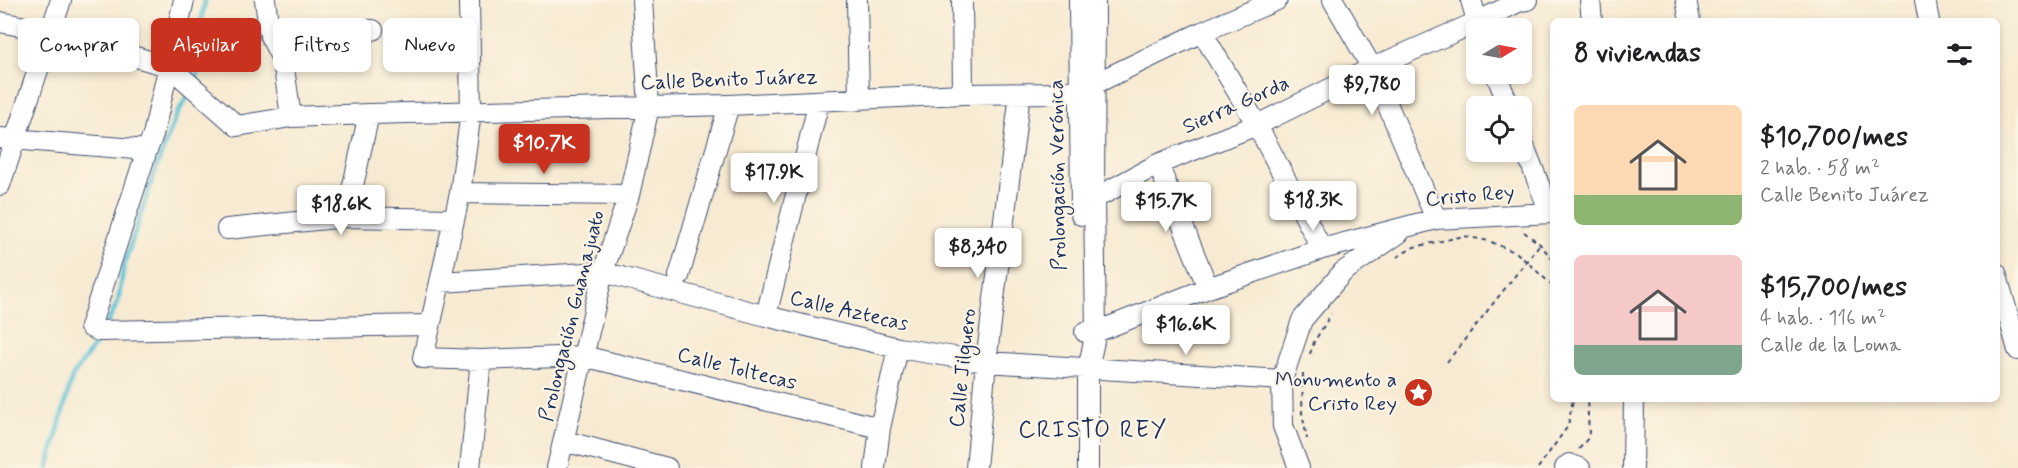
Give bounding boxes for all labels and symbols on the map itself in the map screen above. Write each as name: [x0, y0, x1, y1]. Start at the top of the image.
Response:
north arrow: [1466, 18, 1532, 84]
street label: Calle Benito Juárez: [640, 63, 818, 97]
pin: $9,780: [1323, 65, 1421, 116]
street label: Sierra Gorda: [1178, 69, 1294, 141]
street label: Prolongación Verónica: [1042, 79, 1075, 271]
pin: $10.7K: [495, 124, 593, 175]
pin: $17.9K: [725, 153, 823, 204]
street label: Cristo Rey: [1424, 178, 1516, 214]
pin: $18.3K: [1264, 181, 1362, 232]
pin: $15.7K: [1117, 182, 1215, 233]
pin: $18.6K: [292, 185, 390, 236]
street label: Prolongación Guanajuato: [532, 208, 613, 425]
pin: $8,340: [929, 228, 1027, 279]
street label: Calle Aztecas: [787, 284, 911, 338]
pin: $16.6K: [1137, 305, 1235, 356]
street label: Calle Jilguero: [943, 307, 984, 429]
street label: Calle Toltecas: [674, 341, 800, 397]
place label: Monumento a Cristo Rey: [1275, 366, 1397, 418]
place icon: Monumento a Cristo Rey: [1402, 376, 1434, 408]
district label: CRISTO REY: [1018, 415, 1168, 446]

